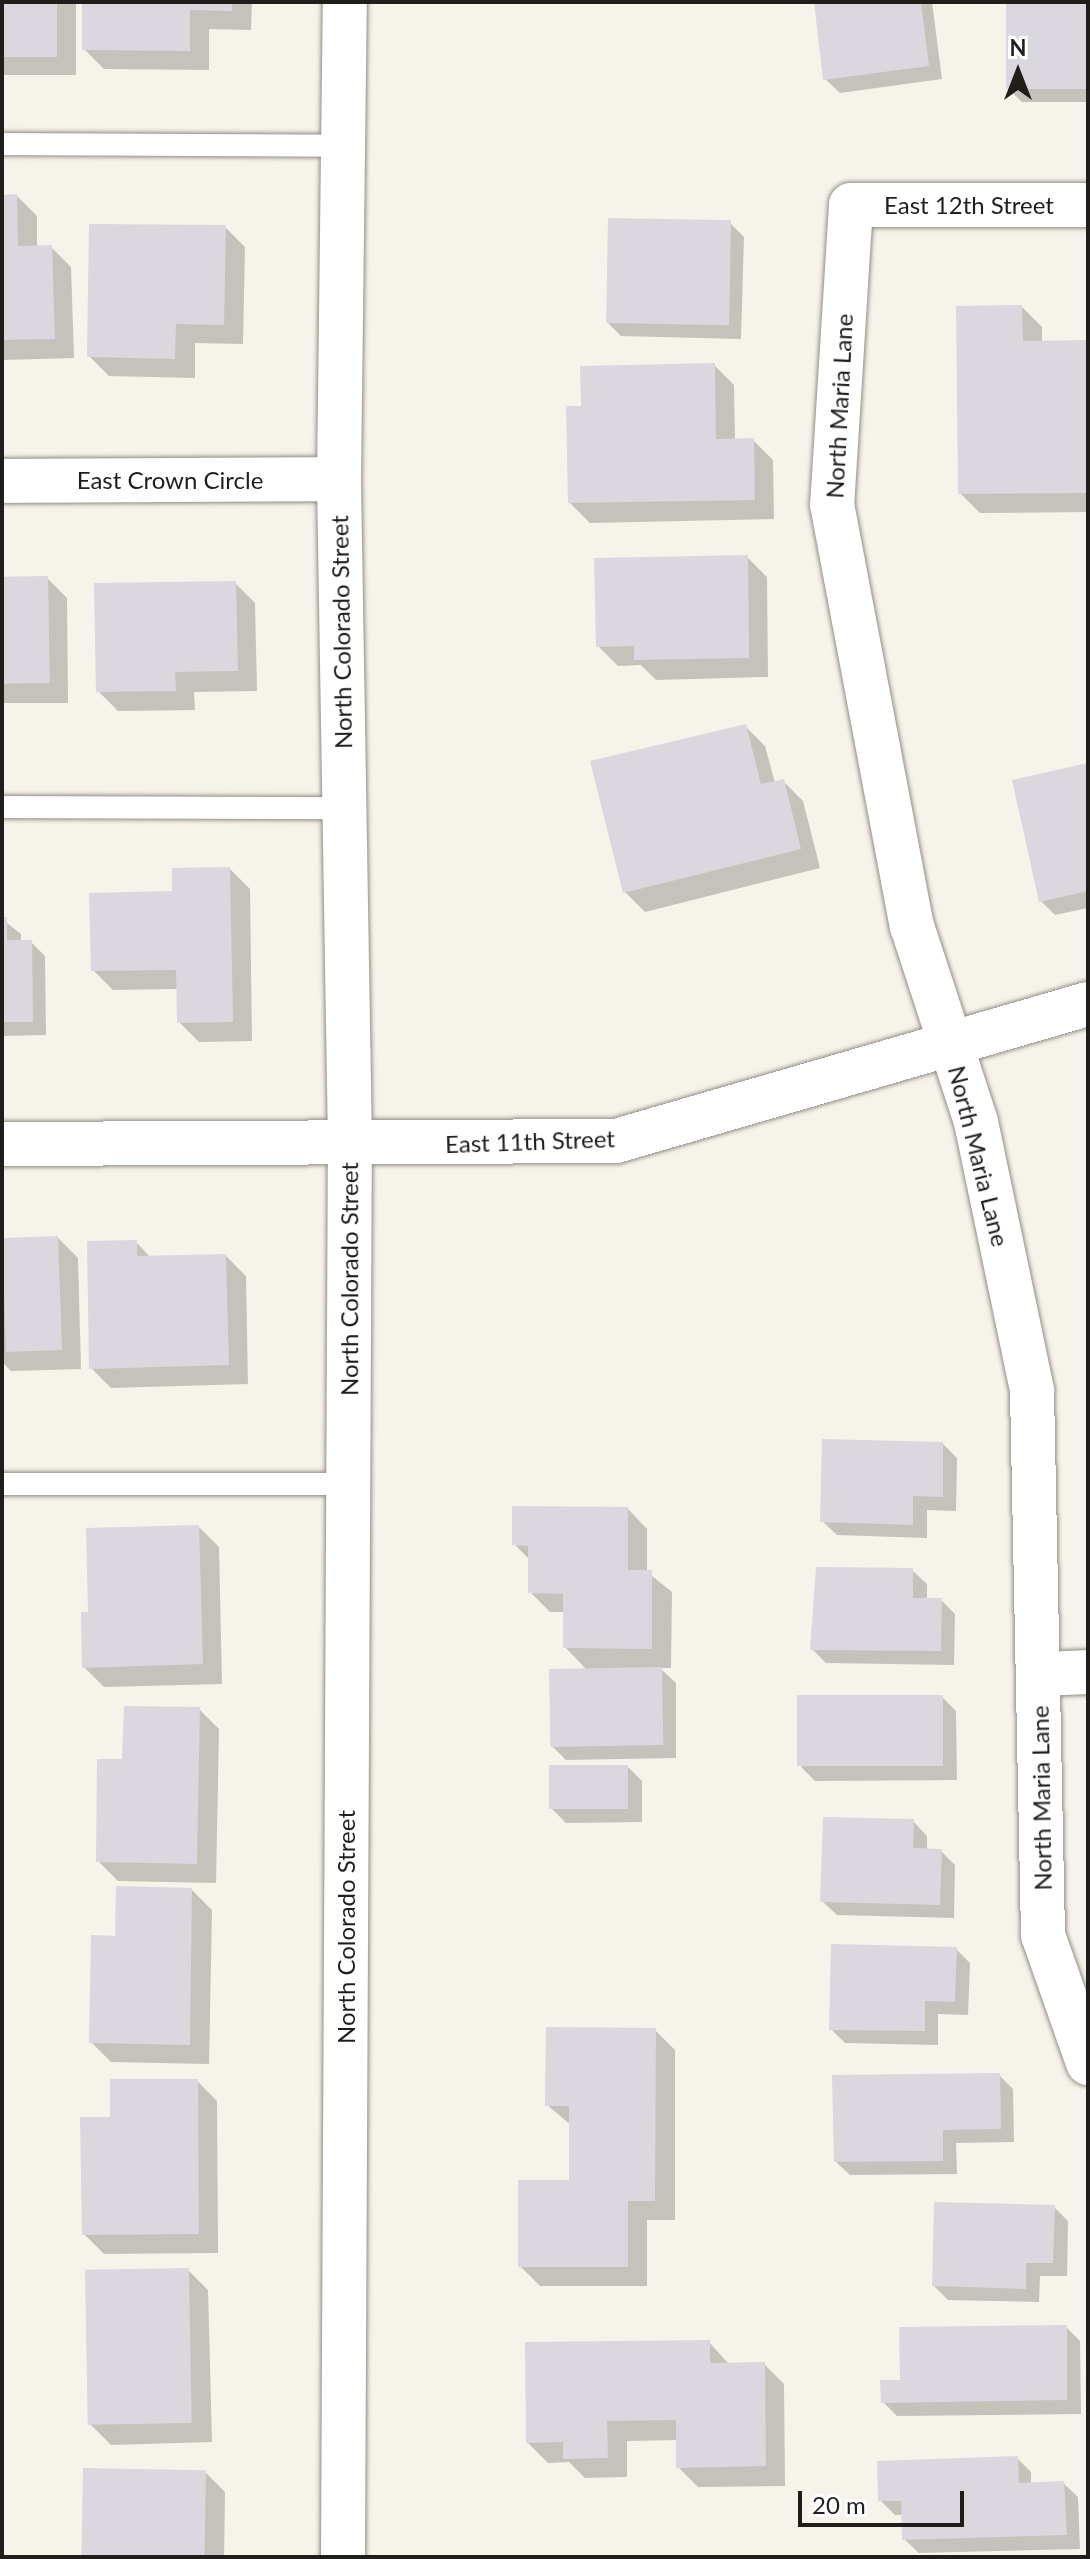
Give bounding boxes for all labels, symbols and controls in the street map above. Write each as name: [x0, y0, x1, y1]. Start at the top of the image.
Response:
north arrow: [978, 32, 1058, 112]
text: N: [1010, 34, 1026, 61]
street label: East 12th Street: [884, 191, 1054, 219]
street label: North Maria Lane: [820, 313, 858, 499]
street label: East Crown Circle: [77, 466, 263, 494]
street label: North Colorado Street: [325, 515, 357, 749]
street label: North Maria Lane: [943, 1063, 1015, 1249]
street label: East 11th Street: [445, 1124, 615, 1158]
street label: North Colorado Street: [335, 1162, 363, 1396]
street label: North Maria Lane: [1025, 1705, 1057, 1891]
street label: North Colorado Street: [332, 1810, 360, 2044]
scale bar: [802, 2475, 968, 2525]
text: 20 m: [812, 2490, 866, 2519]

